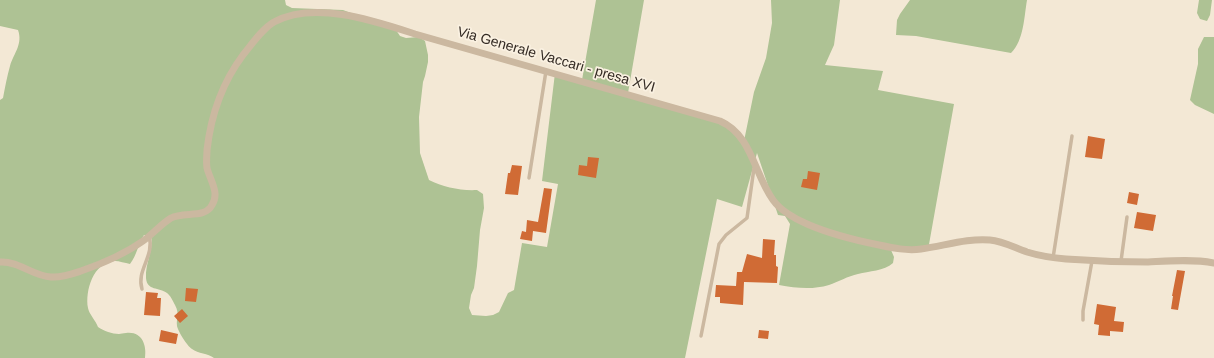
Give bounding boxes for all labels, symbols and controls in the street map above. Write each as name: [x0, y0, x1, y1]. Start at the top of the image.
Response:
street label: Via Generale Vaccari - presa XVI: [455, 24, 657, 96]

